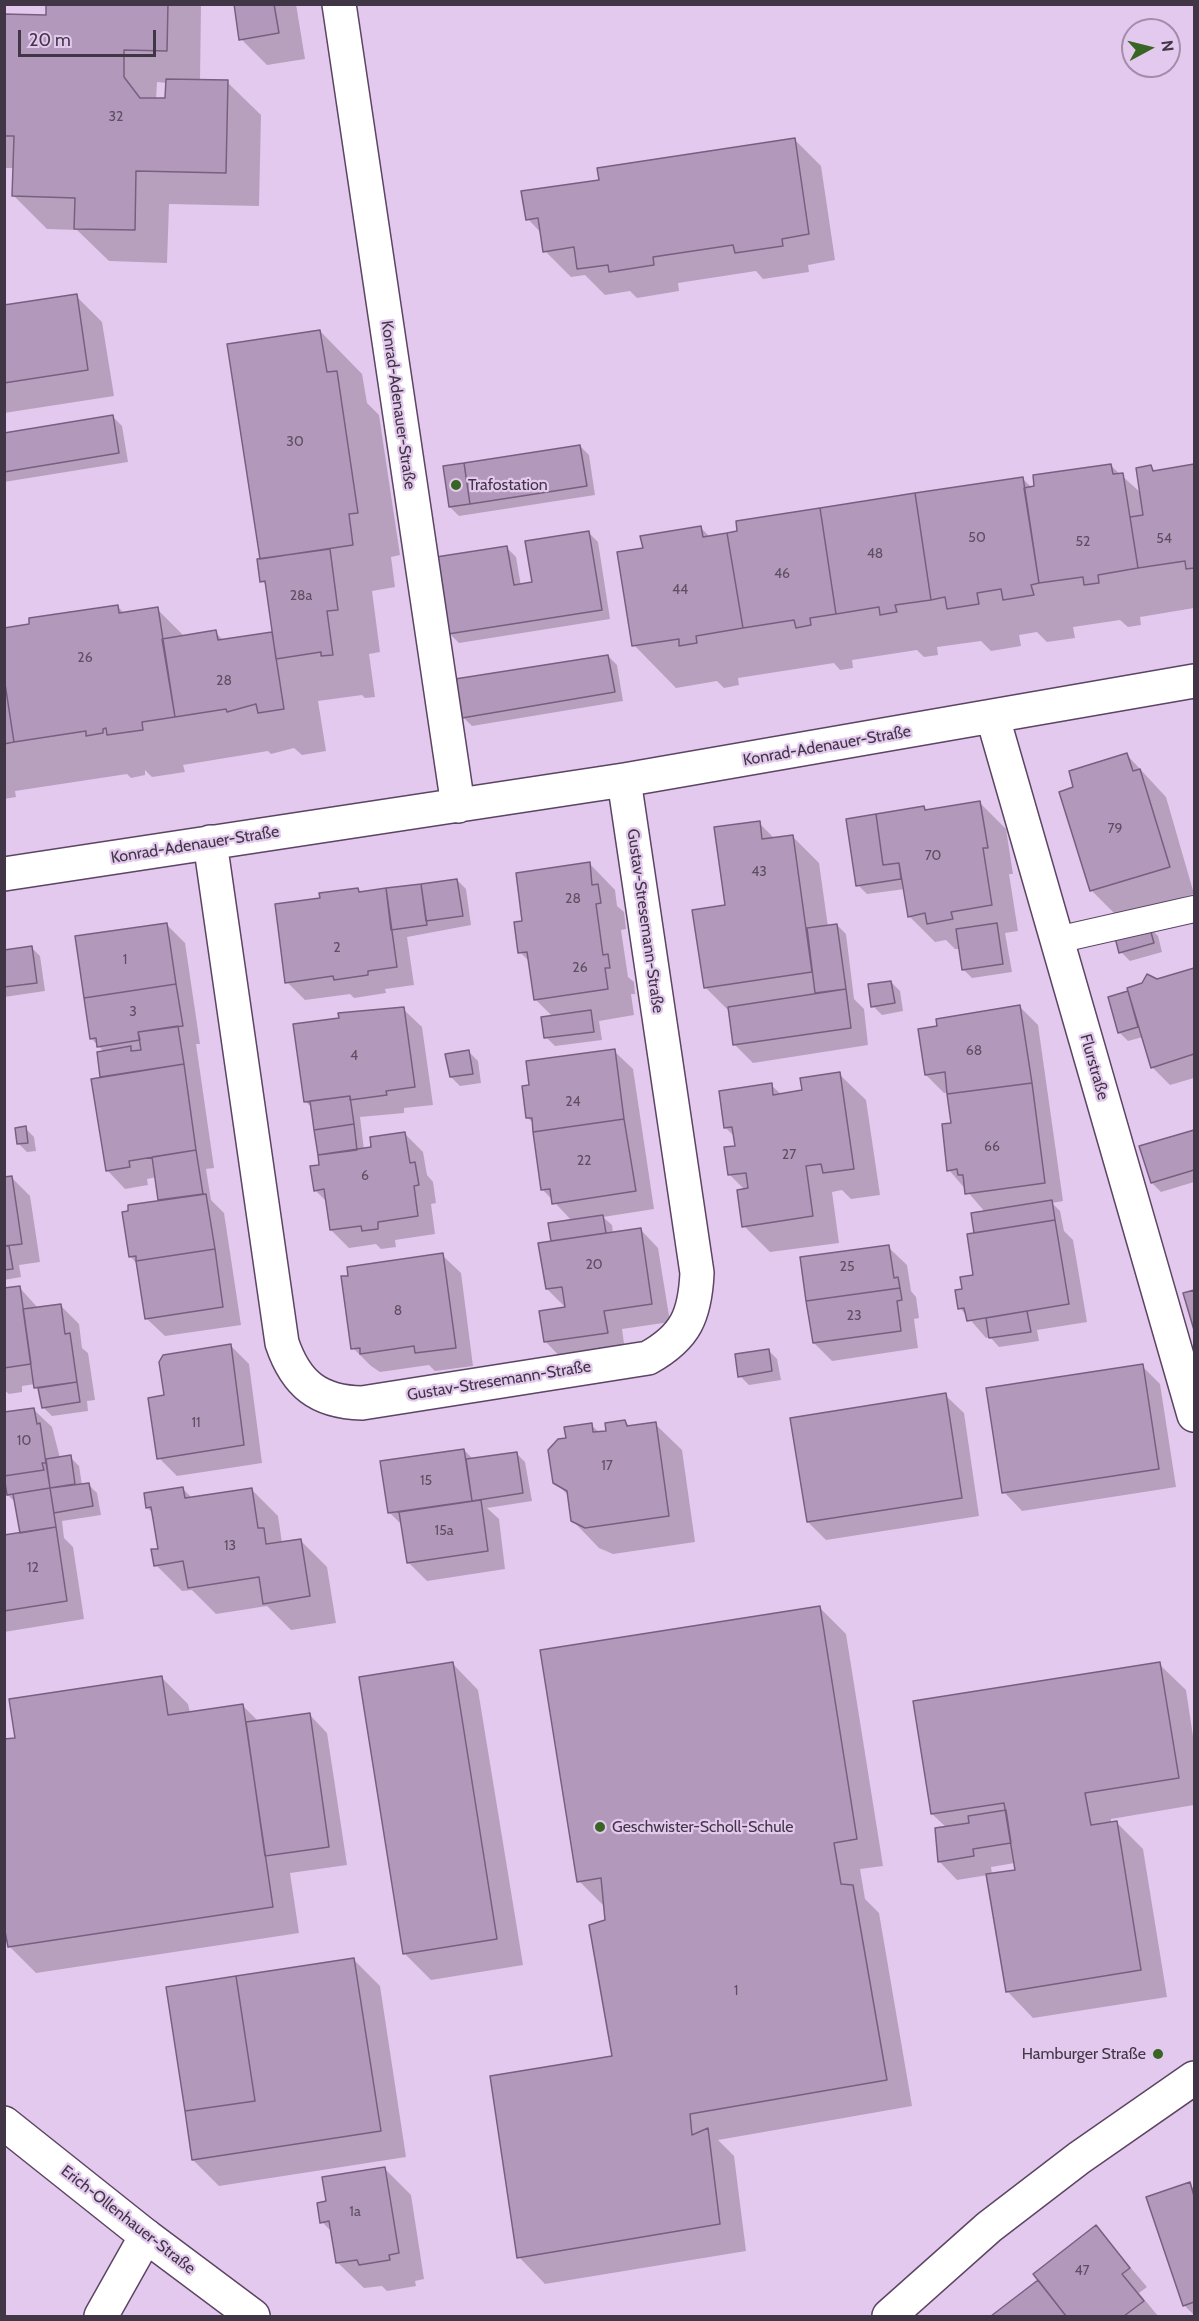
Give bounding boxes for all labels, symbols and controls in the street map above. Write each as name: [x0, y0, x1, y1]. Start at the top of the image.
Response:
scale bar: [21, 18, 159, 56]
north arrow: [1121, 18, 1181, 78]
text: 20 m: [29, 29, 71, 51]
text: N: [1157, 39, 1177, 53]
house number: 32: [109, 109, 123, 125]
street label: Konrad-Adenauer-Straße: [377, 319, 419, 491]
house number: 30: [286, 434, 304, 450]
place label: Trafostation: [468, 475, 548, 495]
marker: Trafostation: [449, 478, 463, 492]
house number: 50: [968, 530, 986, 546]
house number: 54: [1156, 531, 1172, 547]
house number: 52: [1076, 534, 1090, 550]
house number: 48: [867, 546, 883, 562]
house number: 46: [774, 566, 790, 582]
house number: 44: [672, 582, 688, 598]
house number: 28a: [290, 588, 312, 604]
house number: 26: [77, 650, 93, 666]
house number: 28: [216, 673, 232, 689]
street label: Konrad-Adenauer-Straße: [742, 722, 912, 770]
house number: 79: [1108, 821, 1122, 837]
street label: Konrad-Adenauer-Straße: [109, 822, 281, 868]
street label: Gustav-Stresemann-Straße: [623, 828, 667, 1014]
house number: 70: [925, 848, 941, 864]
house number: 43: [751, 864, 767, 880]
house number: 28: [565, 891, 581, 907]
house number: 2: [333, 940, 341, 956]
house number: 1: [123, 952, 127, 968]
house number: 26: [572, 960, 588, 976]
house number: 3: [129, 1004, 137, 1020]
street label: Flurstraße: [1075, 1032, 1113, 1102]
house number: 68: [966, 1043, 982, 1059]
house number: 4: [350, 1048, 358, 1064]
house number: 24: [565, 1094, 581, 1110]
house number: 66: [984, 1139, 1000, 1155]
house number: 27: [782, 1147, 796, 1163]
house number: 22: [577, 1153, 591, 1169]
house number: 6: [361, 1168, 369, 1184]
house number: 20: [585, 1257, 603, 1273]
house number: 25: [840, 1259, 854, 1275]
house number: 8: [394, 1303, 402, 1319]
house number: 23: [847, 1308, 861, 1324]
street label: Gustav-Stresemann-Straße: [406, 1357, 592, 1405]
house number: 11: [191, 1415, 201, 1431]
house number: 10: [17, 1433, 31, 1449]
house number: 17: [601, 1458, 613, 1474]
house number: 15: [420, 1473, 432, 1489]
house number: 15a: [435, 1523, 453, 1539]
house number: 13: [224, 1538, 236, 1554]
house number: 12: [27, 1560, 39, 1576]
place label: Geschwister-Scholl-Schule: [612, 1817, 793, 1837]
marker: Geschwister-Scholl-Schule: [593, 1820, 607, 1834]
house number: 1: [734, 1983, 738, 1999]
place label: Hamburger Straße: [1022, 2044, 1146, 2064]
marker: Hamburger Straße: [1151, 2047, 1165, 2061]
street label: Erich-Ollenhauer-Straße: [57, 2162, 199, 2278]
house number: 1a: [349, 2204, 361, 2220]
house number: 47: [1074, 2263, 1090, 2279]

